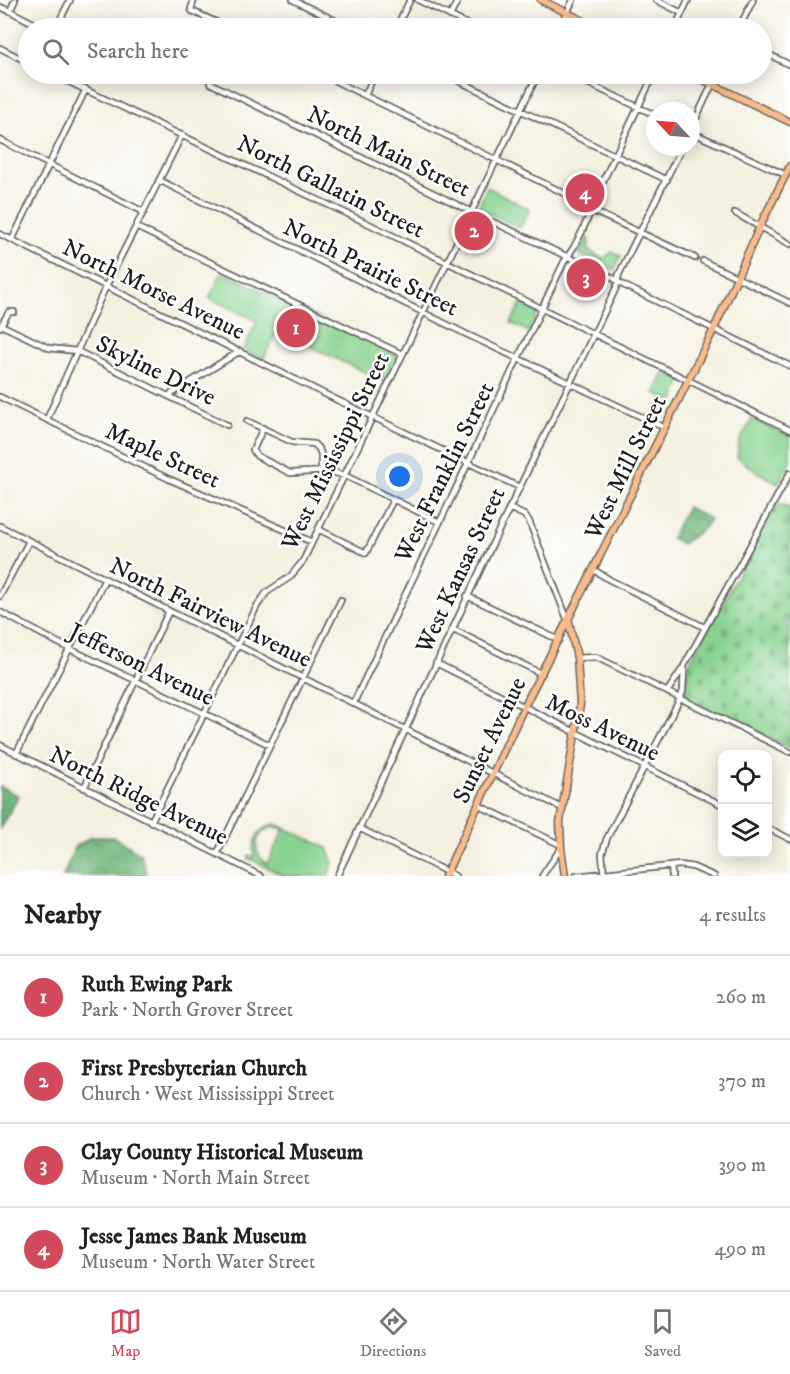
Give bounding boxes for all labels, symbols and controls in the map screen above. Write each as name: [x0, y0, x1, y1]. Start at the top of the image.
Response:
search box: [18, 18, 772, 84]
icon: search: [39, 35, 72, 68]
text: Search here: [87, 38, 189, 65]
street label: North Main Street: [302, 99, 475, 205]
north arrow: [646, 102, 700, 156]
street label: North Gallatin Street: [232, 128, 430, 245]
pin: 4: [566, 170, 604, 216]
pin: 2: [454, 208, 494, 254]
street label: North Prairie Street: [278, 212, 463, 323]
street label: North Morse Avenue: [57, 233, 250, 347]
pin: 3: [566, 256, 606, 300]
pin: 1: [276, 306, 316, 350]
street label: Skyline Drive: [91, 329, 221, 413]
street label: West Mississippi Street: [275, 347, 397, 556]
street label: West Franklin Street: [388, 377, 502, 568]
street label: West Mill Street: [578, 390, 674, 545]
street label: Maple Street: [100, 416, 225, 496]
your location: [385, 462, 414, 491]
street label: West Kansas Street: [409, 483, 513, 659]
street label: North Fairview Avenue: [105, 551, 317, 675]
street label: Jefferson Avenue: [62, 616, 219, 713]
street label: Sunset Avenue: [446, 672, 533, 808]
street label: Moss Avenue: [540, 687, 665, 769]
street label: North Ridge Avenue: [44, 740, 233, 852]
map controls: [718, 750, 772, 858]
button: locate: [718, 750, 772, 804]
button: layers: [718, 804, 772, 858]
text: Nearby: [24, 899, 101, 932]
text: 4 results: [699, 903, 766, 928]
text: Ruth Ewing Park: [81, 971, 233, 998]
text: 1: [40, 985, 47, 1010]
text: 260 m: [716, 985, 766, 1010]
text: Park · North Grover Street: [81, 998, 293, 1023]
text: First Presbyterian Church: [81, 1055, 307, 1082]
text: 2: [39, 1069, 48, 1094]
text: 370 m: [718, 1069, 766, 1094]
text: Church · West Mississippi Street: [81, 1082, 335, 1107]
text: Clay County Historical Museum: [81, 1139, 363, 1166]
text: 3: [40, 1153, 47, 1178]
text: 390 m: [718, 1153, 766, 1178]
text: Museum · North Main Street: [81, 1166, 310, 1191]
text: Jesse James Bank Museum: [81, 1223, 307, 1250]
text: 4: [38, 1237, 49, 1262]
text: 490 m: [714, 1237, 766, 1262]
text: Museum · North Water Street: [81, 1250, 315, 1275]
tab: Map: [109, 1305, 142, 1361]
tab: Directions: [360, 1305, 426, 1361]
tab: Saved: [644, 1305, 681, 1361]

